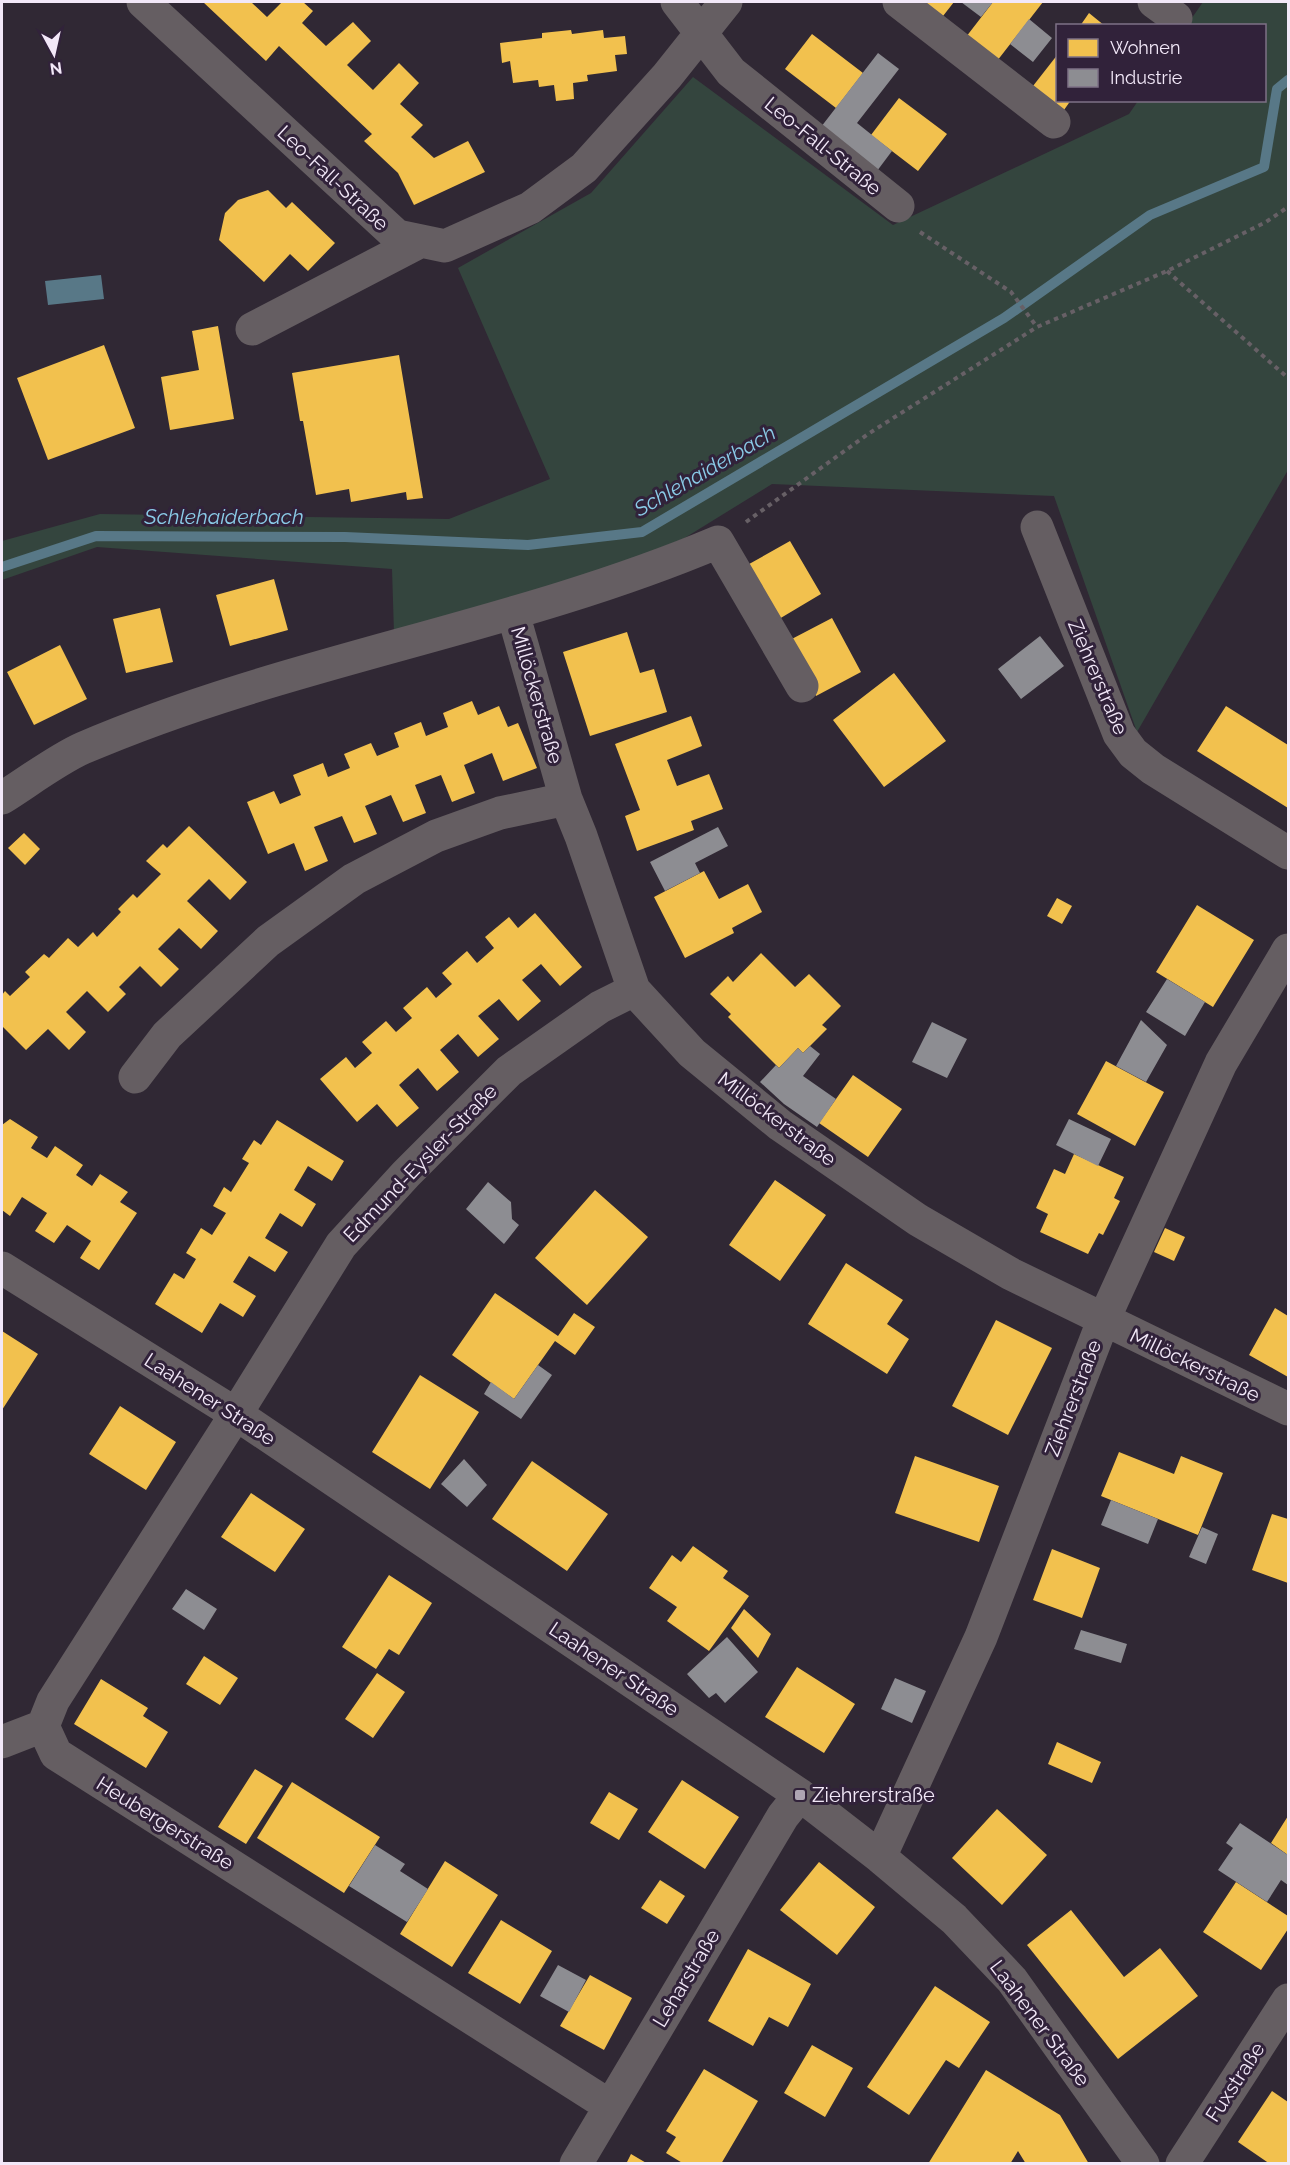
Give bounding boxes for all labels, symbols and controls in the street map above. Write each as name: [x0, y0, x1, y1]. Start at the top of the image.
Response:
north arrow: [24, 24, 84, 84]
legend: [1056, 24, 1266, 102]
text: Wohnen: [1110, 37, 1180, 58]
text: N: [49, 58, 63, 79]
text: Industrie: [1110, 67, 1183, 88]
street label: Leo-Fall-Straße: [760, 92, 886, 201]
street label: Leo-Fall-Straße: [272, 120, 394, 236]
water label: Schlehaiderbach: [629, 420, 780, 522]
water label: Schlehaiderbach: [143, 504, 304, 529]
street label: Ziehrerstraße: [1063, 616, 1133, 738]
street label: Millöckerstraße: [506, 624, 568, 767]
street label: Millöckerstraße: [713, 1067, 841, 1171]
street label: Edmund-Eysler-Straße: [338, 1079, 502, 1247]
street label: Millöckerstraße: [1126, 1323, 1264, 1407]
street label: Ziehrerstraße: [1040, 1336, 1106, 1460]
street label: Laahener Straße: [140, 1348, 280, 1450]
street label: Laahener Straße: [545, 1617, 684, 1721]
street label: Heubergerstraße: [92, 1771, 238, 1875]
place label: Ziehrerstraße: [812, 1783, 935, 1807]
marker: Ziehrerstraße: [793, 1788, 807, 1802]
street label: Leharstraße: [647, 1925, 725, 2031]
street label: Laahener Straße: [985, 1955, 1095, 2091]
street label: Fuxstraße: [1200, 2037, 1270, 2126]

